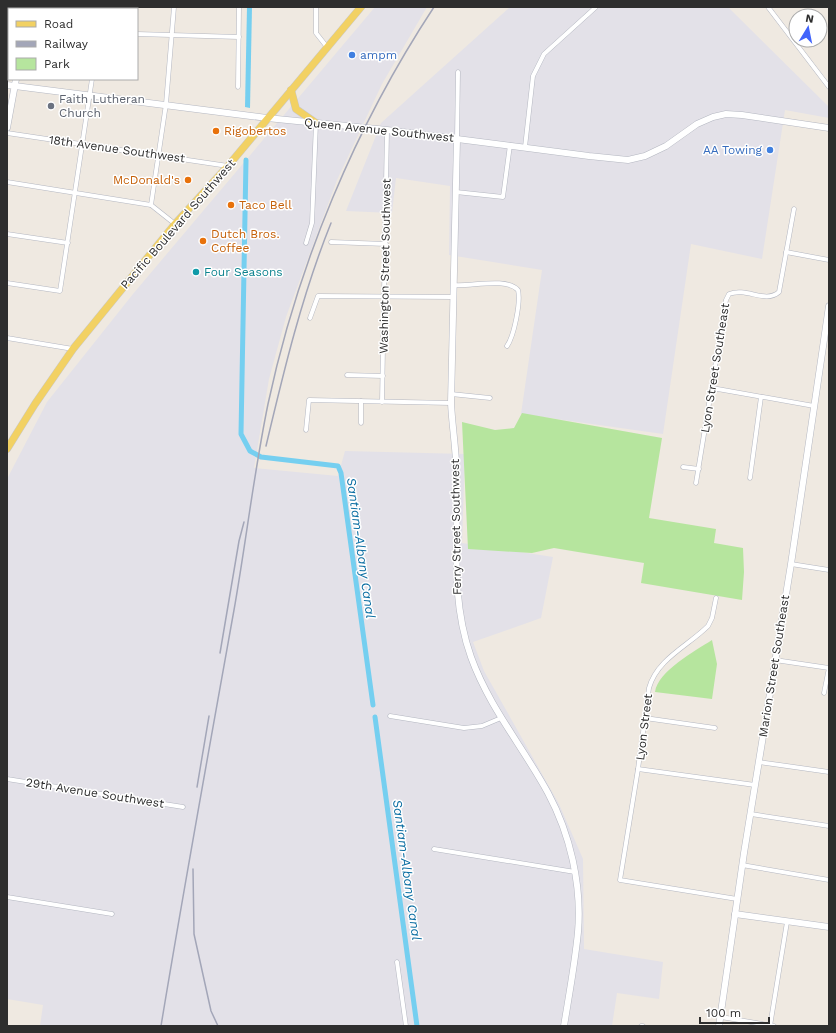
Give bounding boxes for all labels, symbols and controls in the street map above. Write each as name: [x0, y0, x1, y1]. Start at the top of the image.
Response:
legend: [8, 8, 138, 80]
north arrow: [788, 8, 828, 48]
text: N: [805, 12, 815, 26]
text: Road: [44, 17, 73, 31]
text: Railway: [44, 37, 89, 51]
place label: ampm: [360, 48, 397, 62]
marker: ampm: [347, 50, 357, 60]
text: Park: [44, 57, 70, 71]
place label: Faith Lutheran Church: [59, 92, 145, 120]
marker: Faith Lutheran Church: [46, 101, 56, 111]
street label: Queen Avenue Southwest: [303, 115, 455, 145]
place label: Rigobertos: [224, 124, 286, 138]
marker: Rigobertos: [211, 126, 221, 136]
street label: 18th Avenue Southwest: [48, 133, 186, 165]
place label: AA Towing: [703, 143, 763, 157]
marker: AA Towing: [765, 145, 775, 155]
street label: Pacific Boulevard Southwest: [118, 156, 238, 292]
place label: McDonald's: [113, 173, 180, 187]
marker: McDonald's: [183, 175, 193, 185]
street label: Washington Street Southwest: [376, 178, 394, 354]
place label: Taco Bell: [239, 198, 292, 212]
marker: Taco Bell: [226, 200, 236, 210]
place label: Dutch Bros. Coffee: [211, 227, 280, 255]
marker: Dutch Bros. Coffee: [198, 236, 208, 246]
place label: Four Seasons: [204, 265, 283, 279]
marker: Four Seasons: [191, 267, 201, 277]
street label: Lyon Street Southeast: [698, 302, 732, 434]
street label: Ferry Street Southwest: [448, 459, 464, 595]
water label: Santiam-Albany Canal: [344, 477, 378, 619]
street label: Marion Street Southeast: [756, 594, 792, 738]
street label: Lyon Street: [633, 693, 655, 761]
street label: 29th Avenue Southwest: [25, 775, 165, 811]
water label: Santiam-Albany Canal: [390, 799, 424, 941]
scale bar: [700, 999, 769, 1025]
text: 100 m: [706, 1006, 741, 1020]

